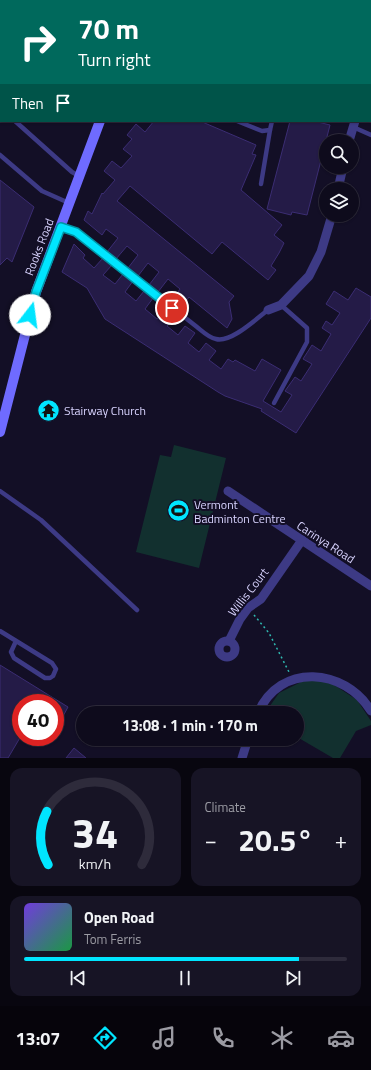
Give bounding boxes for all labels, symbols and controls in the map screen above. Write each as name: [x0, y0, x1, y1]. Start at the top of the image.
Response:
text: 70 m: [78, 7, 139, 50]
icon: right: [12, 16, 64, 68]
text: Turn right: [78, 46, 151, 73]
text: Then: [12, 92, 44, 115]
icon: arrive: [52, 92, 74, 114]
map controls: [319, 134, 359, 222]
button: search: [319, 134, 359, 174]
button: layers: [319, 182, 359, 222]
street label: Rooks Road: [19, 216, 59, 278]
pin: [155, 291, 189, 325]
position arrow: [9, 294, 51, 336]
icon: arrive: [161, 297, 183, 319]
temple icon: Stairway Church: [35, 397, 61, 423]
place label: Stairway Church: [64, 401, 146, 420]
place label: Vermont Badminton Centre: [194, 495, 286, 528]
sports icon: Vermont Badminton Centre: [166, 498, 192, 524]
street label: Carinya Road: [293, 516, 359, 568]
street label: Willis Court: [223, 563, 274, 620]
speed limit sign: 40: [12, 694, 64, 746]
text: 13:08 · 1 min · 170 m: [122, 714, 258, 737]
text: Climate: [205, 797, 246, 817]
text: 34: [72, 801, 119, 864]
text: 20.5°: [238, 817, 313, 863]
text: −: [205, 823, 217, 857]
text: +: [335, 823, 347, 857]
text: km/h: [79, 853, 111, 875]
text: Open Road: [84, 906, 154, 929]
text: Tom Ferris: [84, 929, 141, 949]
icon: previous: [67, 967, 89, 989]
icon: pause: [174, 967, 196, 989]
icon: next: [282, 967, 304, 989]
icon: directions: [91, 1024, 119, 1052]
icon: music: [150, 1024, 178, 1052]
icon: phone: [209, 1024, 237, 1052]
icon: climate: [268, 1024, 296, 1052]
icon: car: [327, 1024, 355, 1052]
text: 13:07: [16, 1025, 60, 1052]

